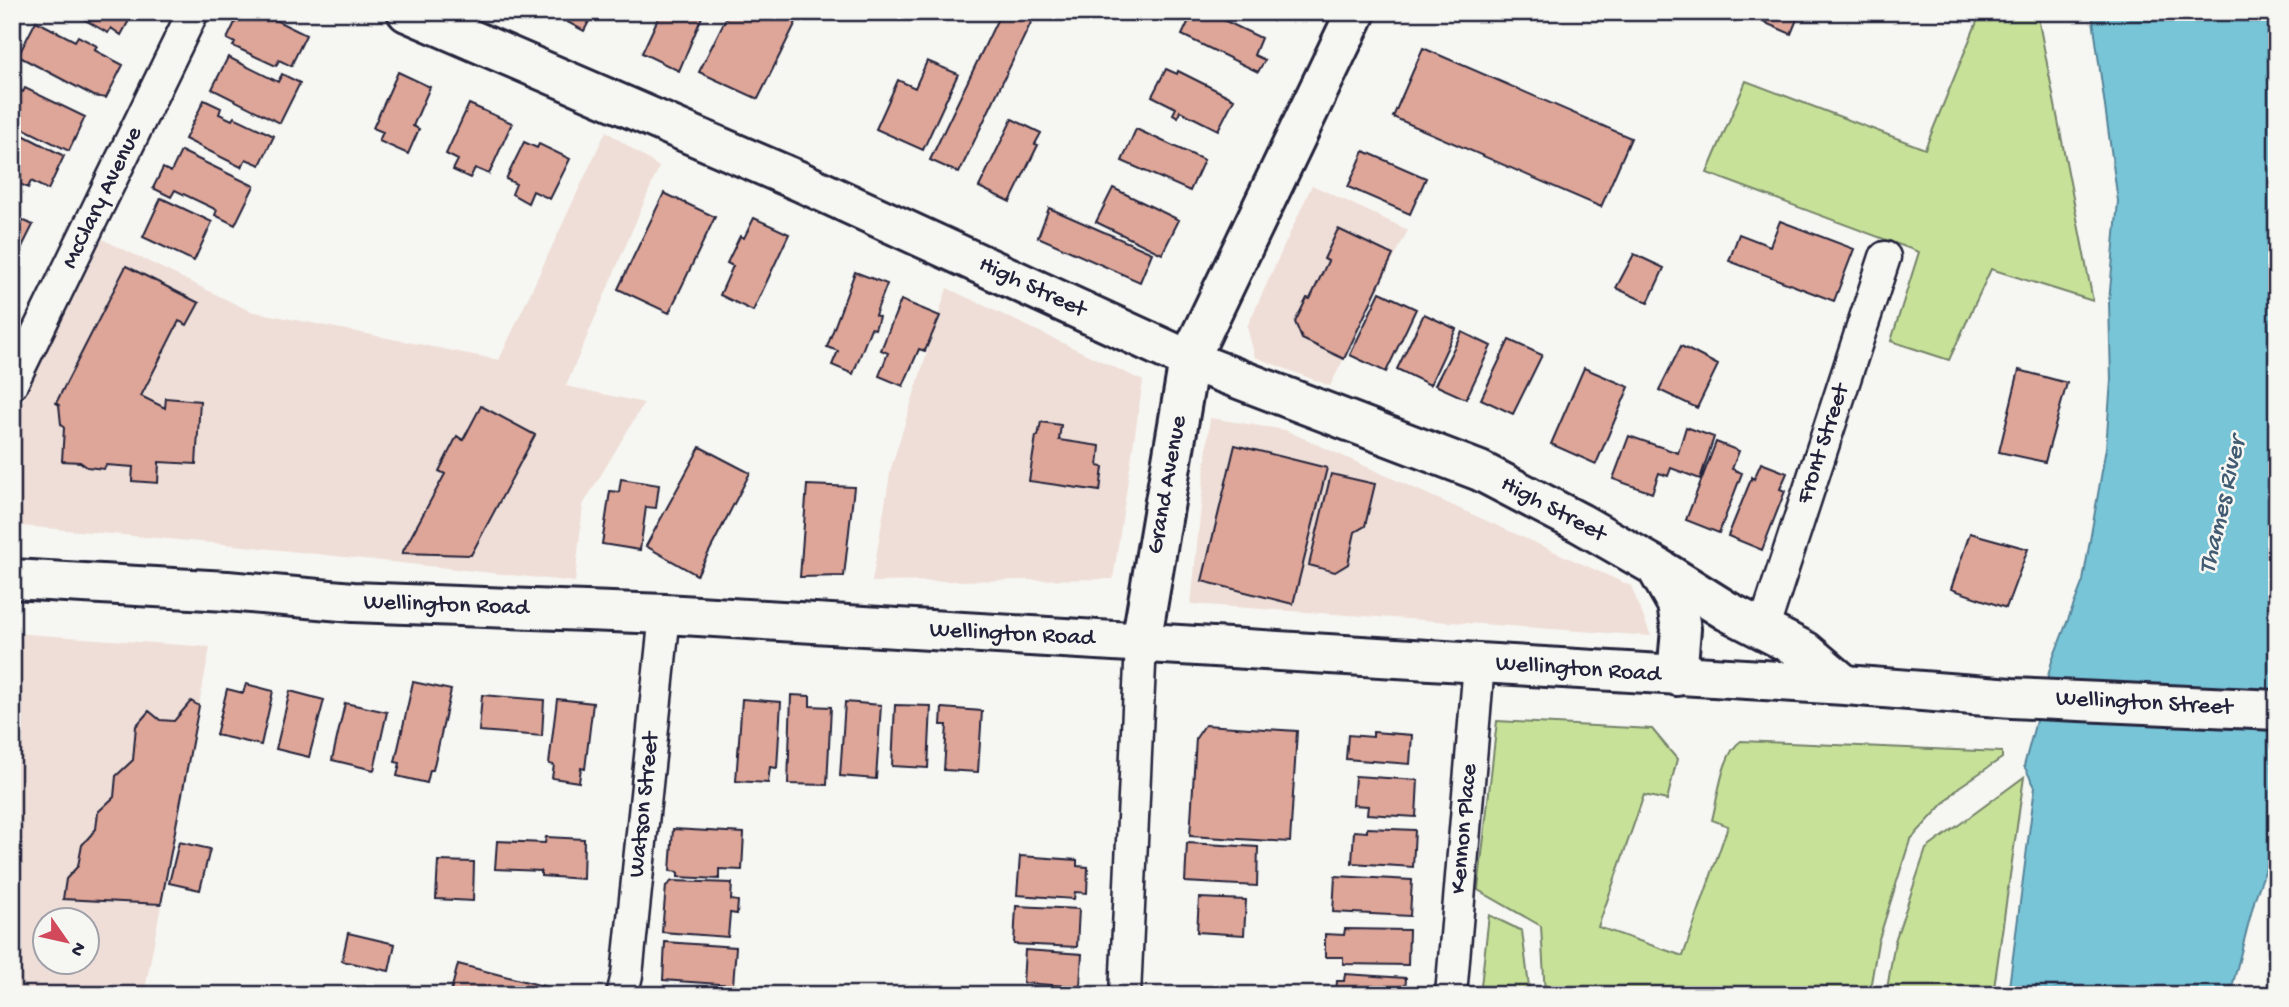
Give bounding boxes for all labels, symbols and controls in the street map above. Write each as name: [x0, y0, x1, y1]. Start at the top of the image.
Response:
street label: McClary Avenue: [56, 122, 150, 274]
street label: High Street: [974, 251, 1092, 326]
street label: Front Street: [1791, 378, 1858, 508]
street label: Grand Avenue: [1142, 413, 1195, 557]
water label: Thames River: [2193, 430, 2256, 577]
street label: High Street: [1495, 470, 1613, 551]
street label: Wellington Road: [363, 589, 531, 623]
street label: Wellington Road: [929, 616, 1097, 654]
street label: Wellington Road: [1495, 650, 1663, 690]
street label: Wellington Street: [2055, 685, 2235, 723]
street label: Watson Street: [623, 729, 667, 879]
street label: Kennon Place: [1445, 762, 1485, 895]
north arrow: [32, 906, 102, 976]
text: N: [64, 937, 90, 960]

